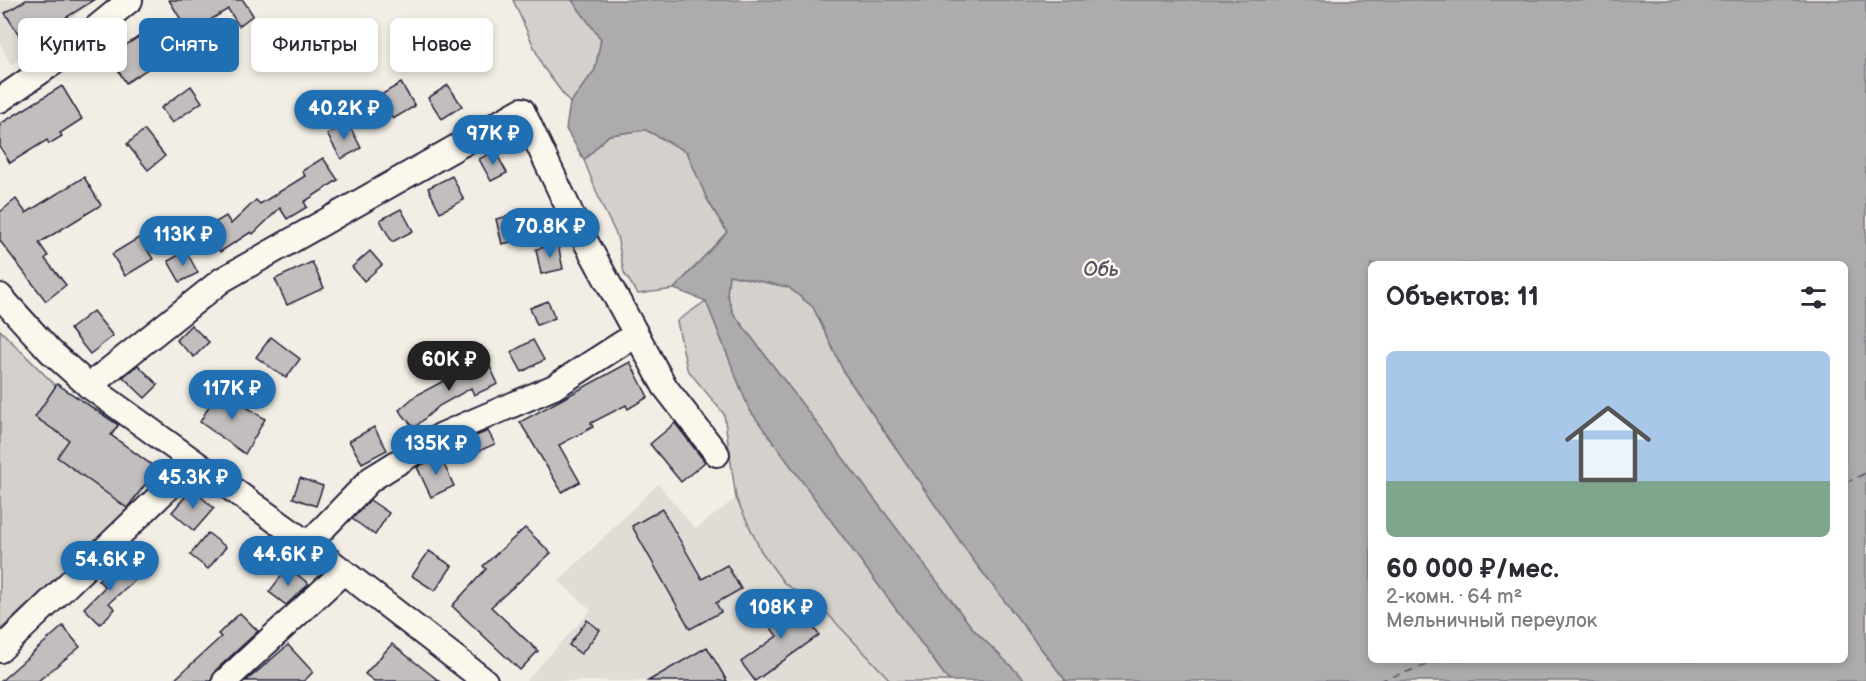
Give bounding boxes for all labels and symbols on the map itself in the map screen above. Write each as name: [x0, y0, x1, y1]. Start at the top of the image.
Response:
pin: 40.2K ₽: [289, 90, 399, 141]
pin: 97K ₽: [451, 115, 535, 166]
pin: 70.8K ₽: [495, 208, 605, 259]
pin: 113K ₽: [134, 216, 232, 267]
water label: Обь: [1083, 258, 1119, 282]
pin: 60K ₽: [407, 341, 491, 392]
pin: 117K ₽: [183, 370, 281, 421]
pin: 135K ₽: [387, 425, 485, 476]
pin: 45.3K ₽: [138, 459, 248, 510]
pin: 44.6K ₽: [233, 536, 343, 587]
pin: 54.6K ₽: [55, 541, 165, 592]
pin: 108K ₽: [732, 589, 830, 640]

